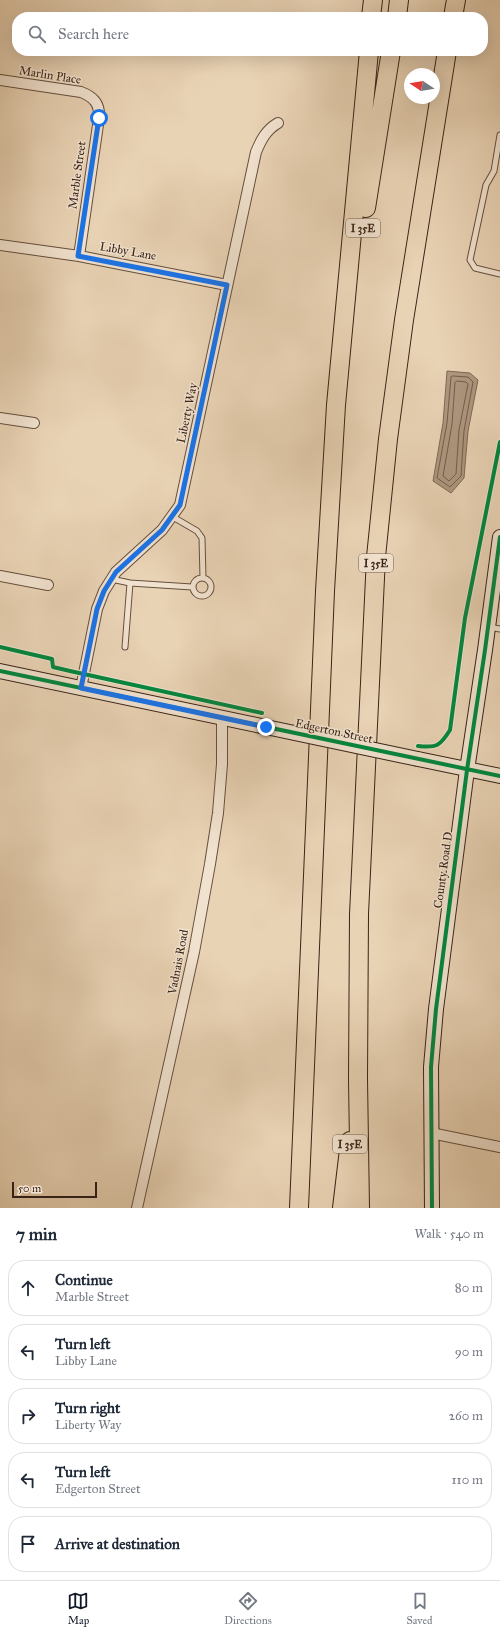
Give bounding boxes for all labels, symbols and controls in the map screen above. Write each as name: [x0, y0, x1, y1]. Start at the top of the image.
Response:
search box: [12, 12, 488, 56]
icon: search: [26, 23, 48, 45]
text: Search here: [58, 25, 129, 43]
street label: Marlin Place: [18, 63, 82, 87]
north arrow: [404, 68, 440, 104]
route start: [90, 109, 108, 127]
street label: Marble Street: [65, 139, 89, 210]
road number: I 35E: [346, 219, 380, 237]
street label: Libby Lane: [99, 239, 157, 263]
street label: Liberty Way: [174, 381, 200, 444]
road number: I 35E: [359, 554, 393, 572]
street label: Edgerton Street: [294, 716, 375, 747]
route end: [257, 718, 275, 736]
street label: County Road D: [431, 831, 455, 909]
street label: Vadnais Road: [165, 928, 191, 997]
road number: I 35E: [333, 1135, 367, 1153]
scale bar: [12, 1180, 97, 1199]
text: 50 m: [18, 1182, 41, 1195]
text: 7 min: [16, 1224, 57, 1245]
text: Walk · 540 m: [415, 1226, 484, 1242]
text: Continue: [55, 1271, 113, 1289]
icon: ahead: [17, 1277, 39, 1299]
text: 80 m: [455, 1280, 483, 1296]
text: Marble Street: [55, 1289, 129, 1305]
text: Turn left: [55, 1335, 111, 1353]
icon: left: [17, 1341, 39, 1363]
text: 90 m: [455, 1344, 483, 1360]
text: Libby Lane: [55, 1353, 117, 1369]
text: Turn right: [55, 1399, 120, 1417]
icon: right: [17, 1405, 39, 1427]
text: 260 m: [449, 1408, 483, 1424]
text: Liberty Way: [55, 1417, 121, 1433]
text: Turn left: [55, 1463, 111, 1481]
icon: left: [17, 1469, 39, 1491]
text: 110 m: [451, 1472, 483, 1488]
text: Edgerton Street: [55, 1481, 141, 1497]
icon: arrive: [17, 1533, 39, 1555]
text: Arrive at destination: [55, 1535, 180, 1553]
tab: Map: [67, 1590, 89, 1627]
tab: Directions: [224, 1590, 272, 1627]
tab: Saved: [406, 1590, 433, 1627]

